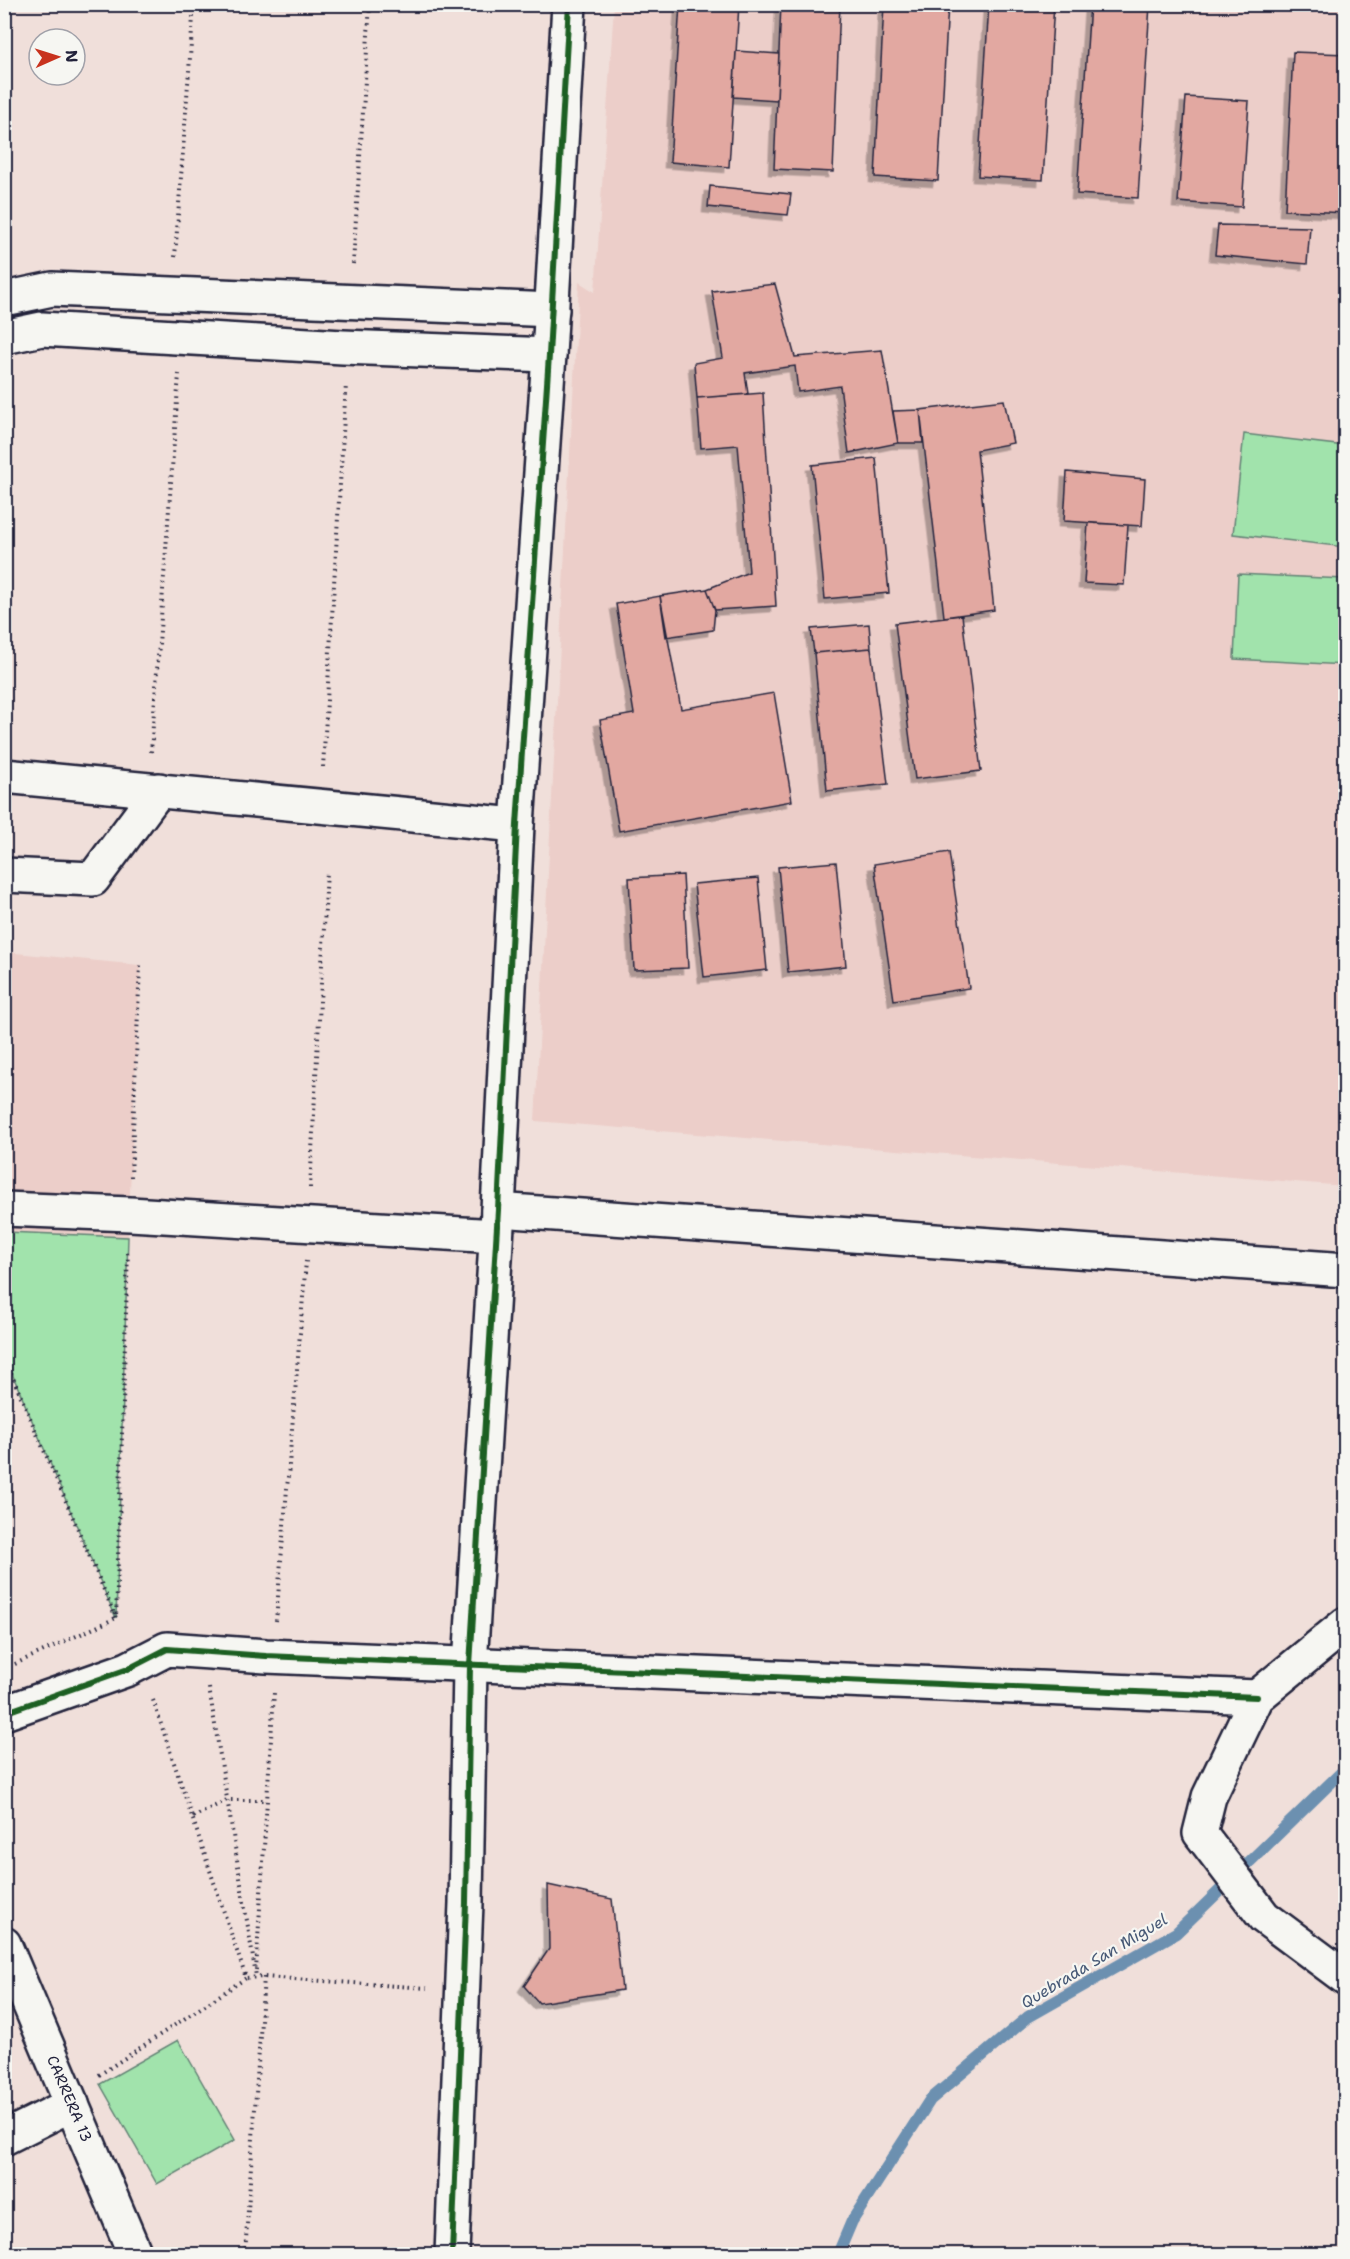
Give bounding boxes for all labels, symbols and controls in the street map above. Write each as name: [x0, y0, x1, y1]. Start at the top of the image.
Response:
north arrow: [27, 27, 87, 87]
text: N: [61, 49, 82, 63]
water label: Quebrada San Miguel: [1017, 1909, 1171, 2013]
street label: CARRERA 13: [42, 2052, 97, 2145]

